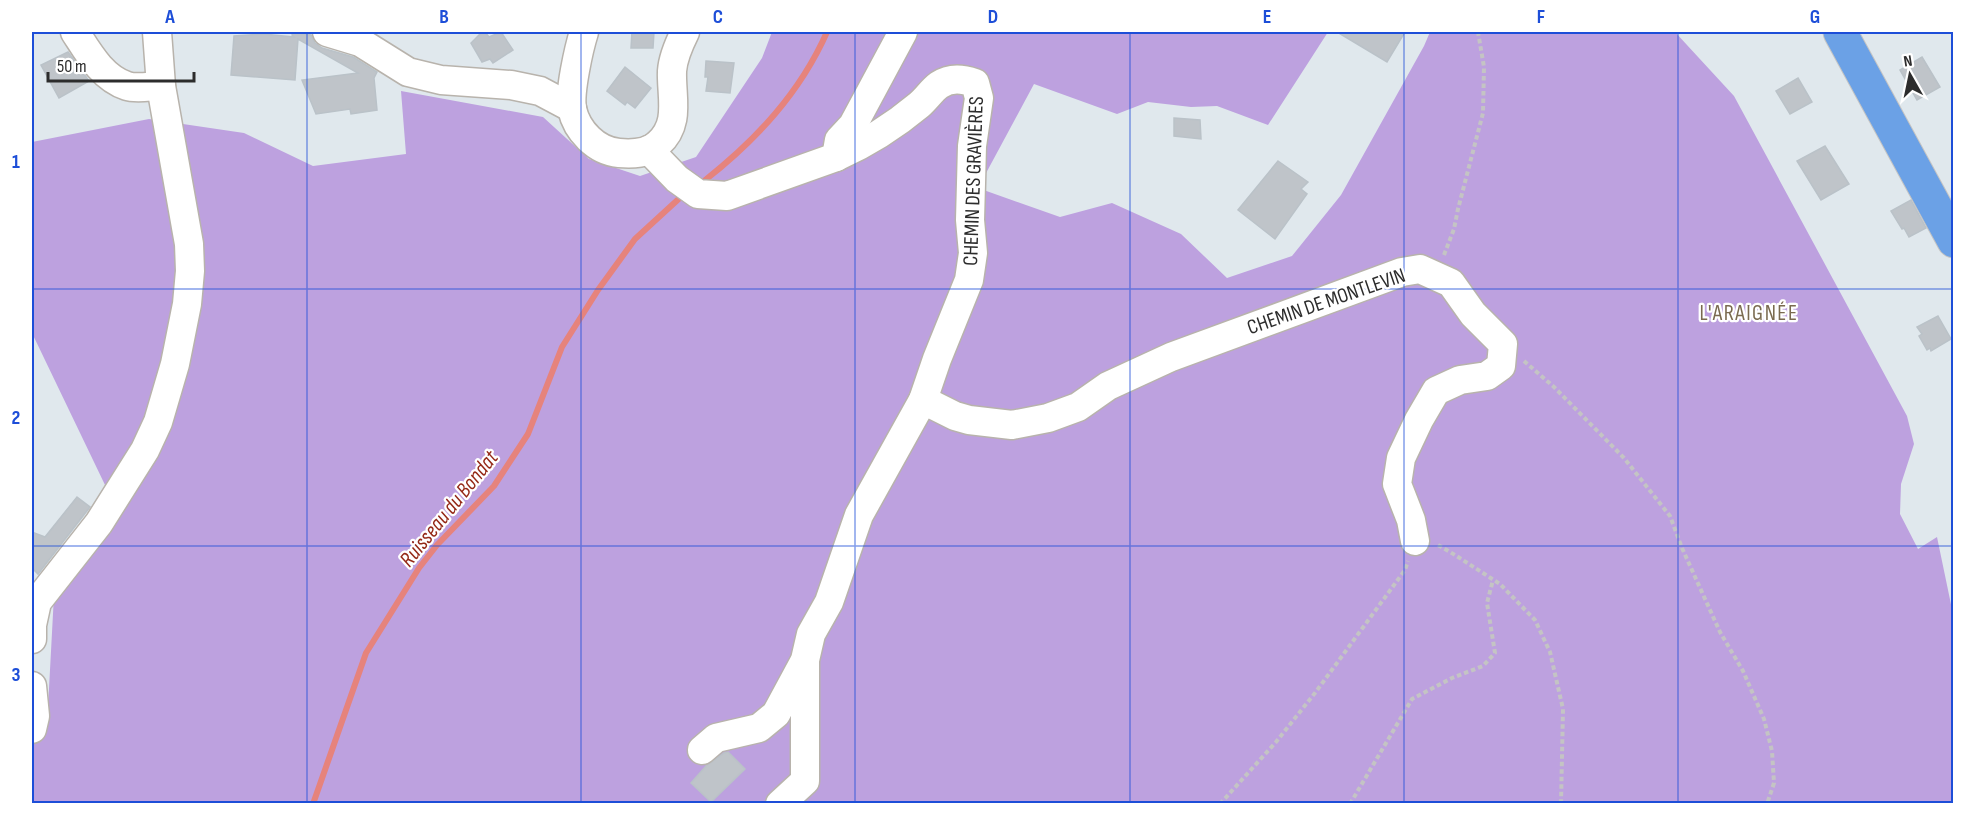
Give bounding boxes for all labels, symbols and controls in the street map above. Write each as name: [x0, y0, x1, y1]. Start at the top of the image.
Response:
text: A: [164, 5, 175, 29]
text: B: [439, 5, 449, 29]
text: C: [713, 5, 723, 29]
text: D: [988, 5, 998, 29]
text: E: [1263, 5, 1271, 29]
text: F: [1537, 5, 1545, 29]
text: G: [1810, 5, 1820, 29]
scale bar: [48, 45, 194, 83]
north arrow: [1880, 45, 1940, 105]
text: N: [1902, 52, 1914, 72]
text: 50 m: [57, 56, 87, 77]
street label: CHEMIN DES GRAVIÈRES: [958, 96, 989, 266]
text: 1: [12, 150, 20, 174]
street label: CHEMIN DE MONTLEVIN: [1244, 263, 1408, 340]
district label: L'ARAIGNÉE: [1700, 300, 1798, 327]
text: 2: [12, 406, 20, 430]
water label: Ruisseau du Bondat: [394, 444, 505, 573]
text: 3: [12, 663, 21, 687]

